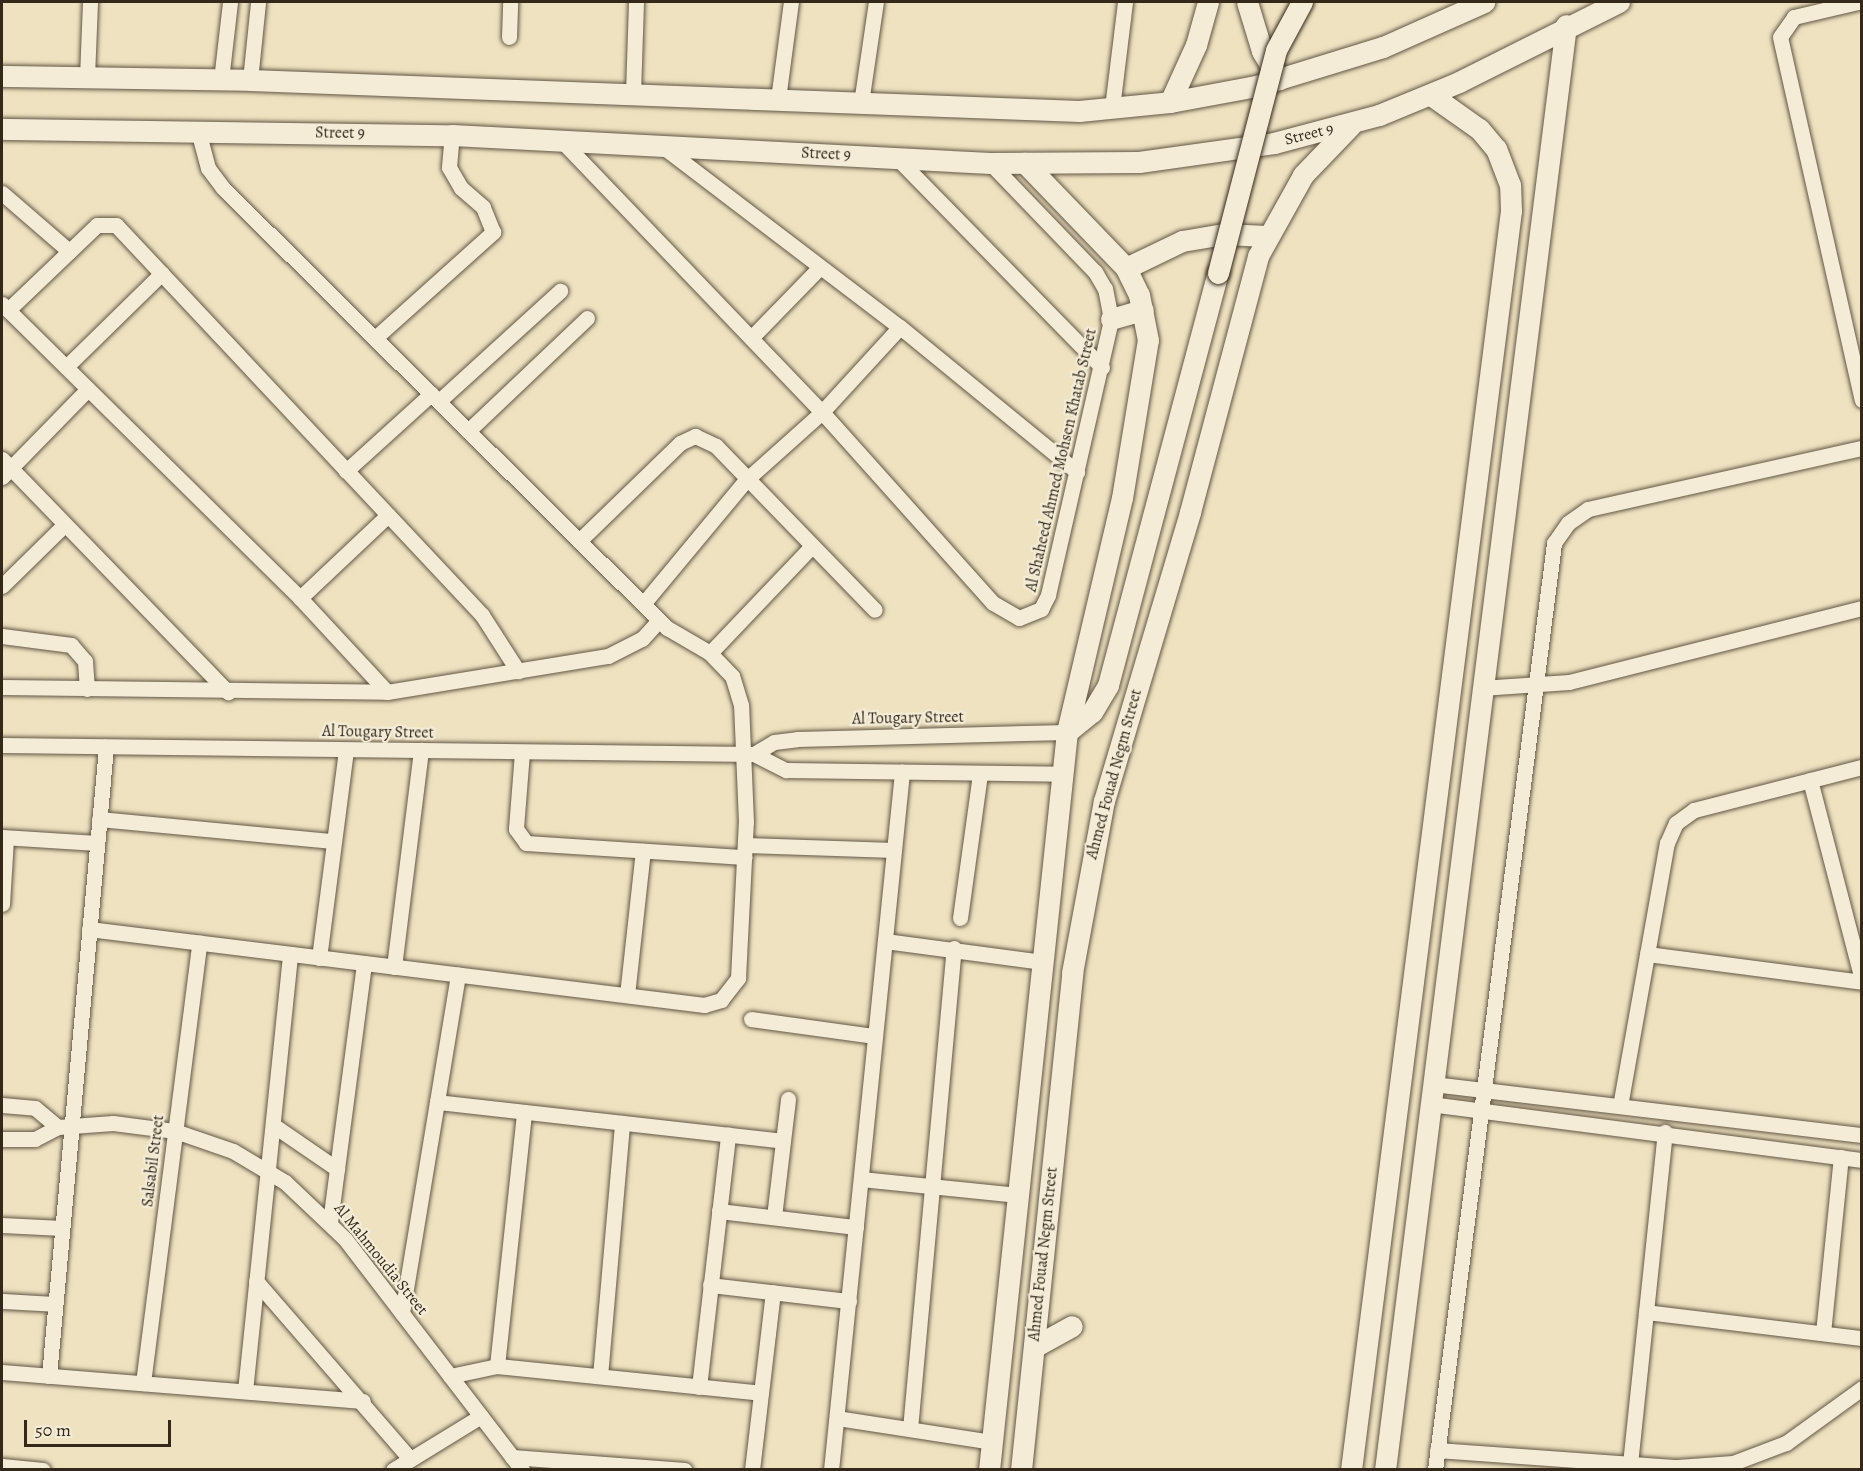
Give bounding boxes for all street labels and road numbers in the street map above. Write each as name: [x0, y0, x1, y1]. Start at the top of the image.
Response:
street label: Street 9: [1283, 119, 1335, 149]
street label: Street 9: [315, 123, 365, 143]
street label: Street 9: [801, 143, 851, 165]
street label: Al Shaheed Ahmed Mohsen Khatab Street: [1021, 327, 1101, 593]
street label: Ahmed Fouad Negm Street: [1082, 687, 1146, 861]
street label: Al Tougary Street: [852, 707, 964, 729]
street label: Al Tougary Street: [322, 721, 434, 743]
street label: Salsabil Street: [138, 1114, 168, 1208]
street label: Ahmed Fouad Negm Street: [1024, 1166, 1062, 1342]
street label: Al Mahmoudia Street: [330, 1199, 432, 1319]

